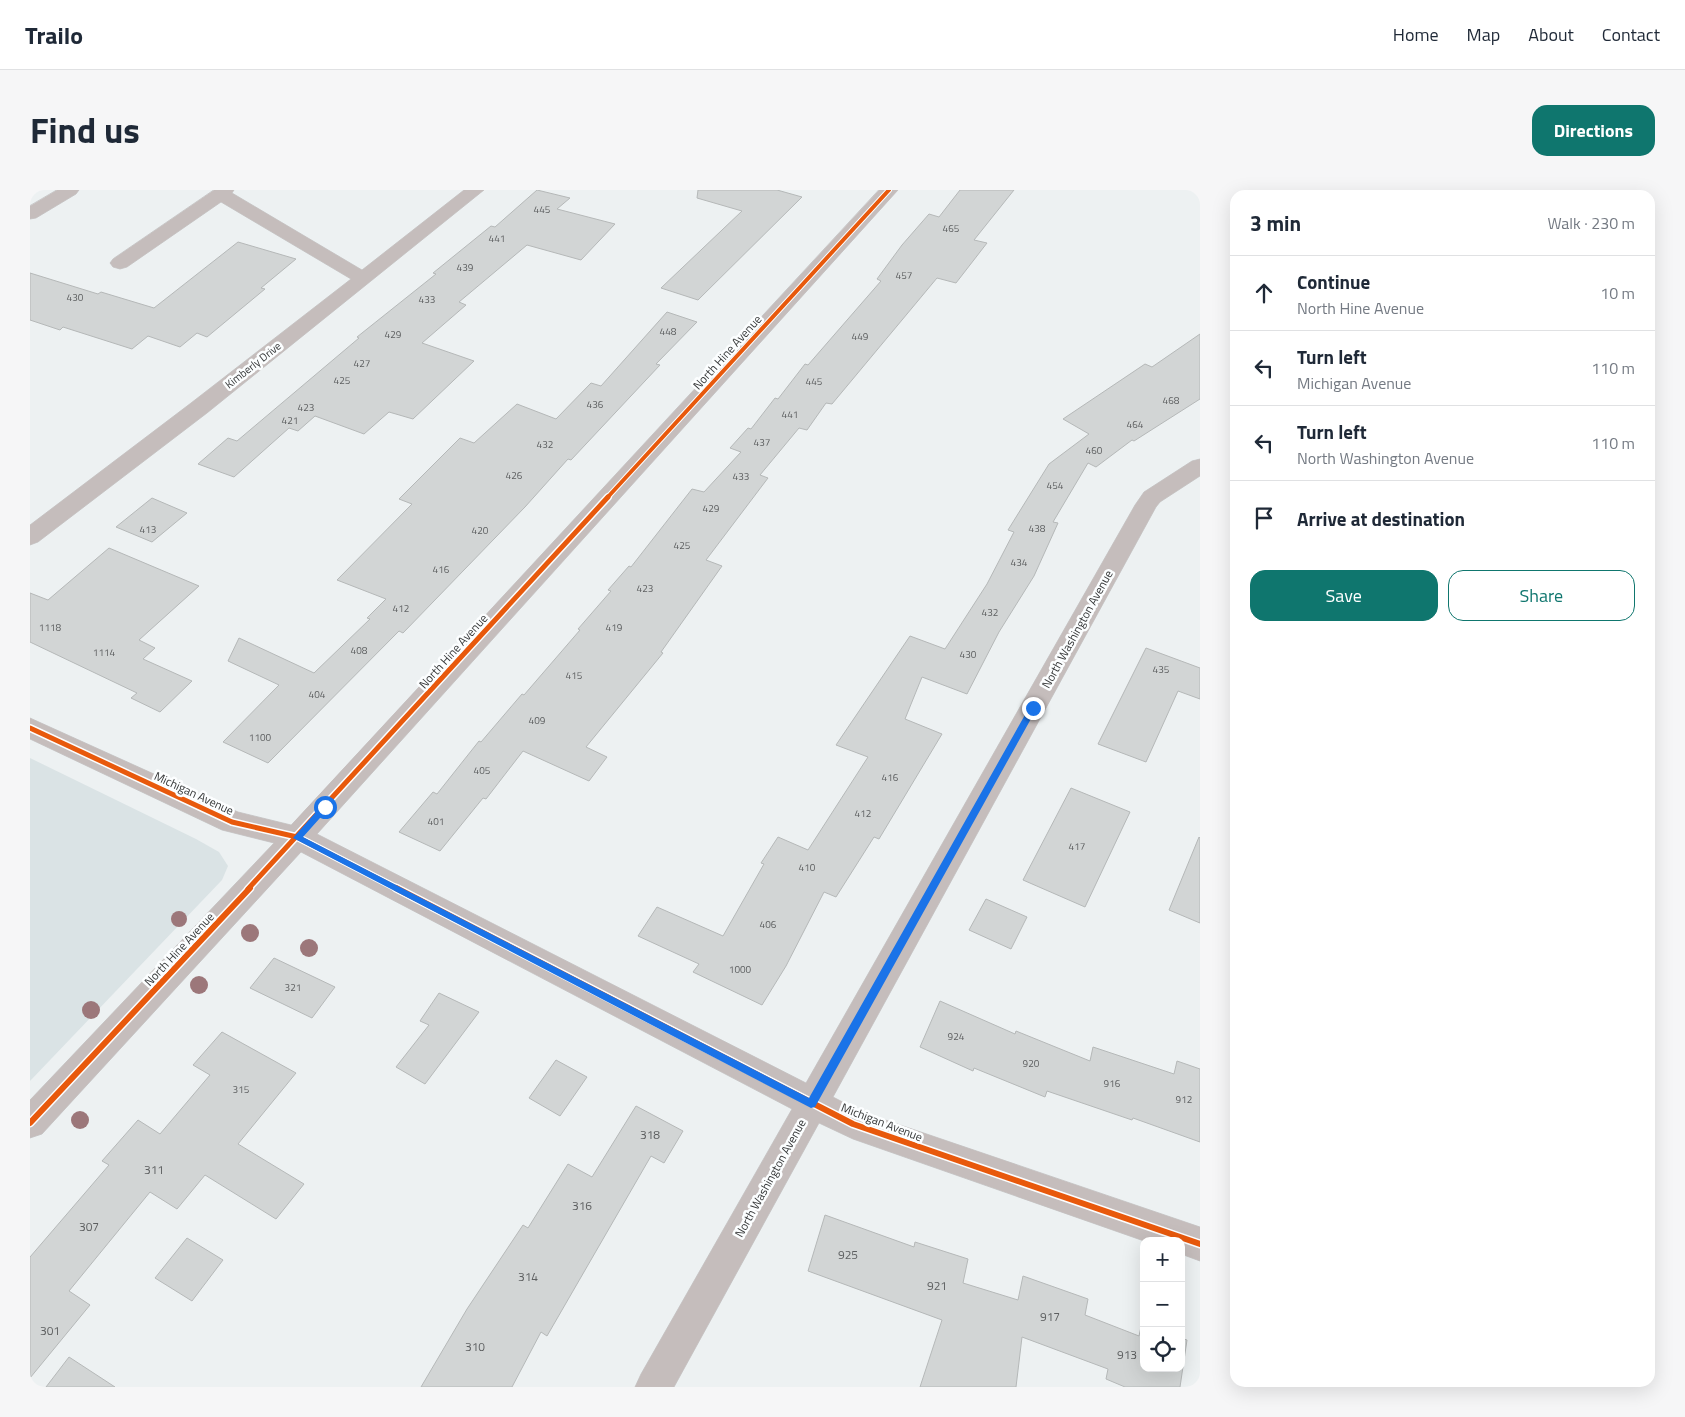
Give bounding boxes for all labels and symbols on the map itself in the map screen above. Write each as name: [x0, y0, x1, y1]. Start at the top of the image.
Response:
house number: 445: [534, 202, 551, 217]
house number: 465: [943, 221, 960, 236]
house number: 441: [489, 231, 505, 246]
house number: 439: [457, 260, 474, 275]
house number: 457: [896, 268, 912, 283]
house number: 430: [67, 290, 84, 305]
house number: 433: [419, 292, 435, 307]
street label: North Hine Avenue: [688, 310, 766, 394]
house number: 448: [660, 324, 677, 339]
house number: 429: [385, 327, 402, 342]
house number: 449: [852, 329, 869, 344]
street label: Kimberly Drive: [222, 338, 285, 392]
house number: 427: [354, 356, 370, 371]
house number: 425: [334, 373, 351, 388]
house number: 445: [806, 374, 823, 389]
house number: 468: [1163, 393, 1180, 408]
house number: 436: [587, 397, 604, 412]
house number: 423: [298, 400, 314, 415]
house number: 441: [782, 407, 798, 422]
house number: 421: [282, 413, 298, 428]
house number: 464: [1127, 417, 1144, 432]
house number: 437: [754, 435, 770, 450]
house number: 432: [537, 437, 553, 452]
house number: 460: [1086, 443, 1103, 458]
house number: 426: [506, 468, 523, 483]
house number: 433: [733, 469, 749, 484]
house number: 454: [1047, 478, 1064, 493]
house number: 429: [703, 501, 720, 516]
house number: 438: [1029, 521, 1046, 536]
house number: 413: [140, 522, 156, 537]
house number: 420: [472, 523, 489, 538]
house number: 425: [674, 538, 691, 553]
house number: 434: [1011, 555, 1028, 570]
house number: 416: [433, 562, 450, 577]
street label: North Washington Avenue: [1037, 566, 1117, 692]
house number: 423: [637, 581, 653, 596]
house number: 412: [393, 601, 409, 616]
house number: 432: [982, 605, 998, 620]
street label: North Hine Avenue: [414, 609, 492, 693]
house number: 1118: [39, 620, 62, 635]
house number: 419: [606, 620, 623, 635]
house number: 408: [351, 643, 368, 658]
house number: 1114: [93, 645, 116, 660]
house number: 430: [960, 647, 977, 662]
house number: 435: [1153, 662, 1170, 677]
house number: 415: [566, 668, 583, 683]
house number: 404: [309, 687, 326, 702]
route end: [1022, 697, 1045, 720]
house number: 409: [529, 713, 546, 728]
house number: 1100: [249, 730, 272, 745]
house number: 405: [474, 763, 491, 778]
street label: Michigan Avenue: [151, 766, 237, 820]
house number: 416: [882, 770, 899, 785]
route start: [314, 796, 337, 819]
house number: 412: [855, 806, 871, 821]
house number: 401: [428, 814, 444, 829]
house number: 417: [1069, 839, 1085, 854]
house number: 410: [799, 860, 816, 875]
street label: North Hine Avenue: [140, 908, 218, 990]
house number: 406: [760, 917, 777, 932]
house number: 1000: [729, 962, 752, 977]
house number: 321: [285, 980, 301, 995]
house number: 924: [948, 1029, 965, 1044]
house number: 920: [1023, 1056, 1040, 1071]
house number: 916: [1104, 1076, 1121, 1091]
house number: 315: [233, 1082, 250, 1097]
house number: 912: [1176, 1092, 1192, 1107]
street label: Michigan Avenue: [839, 1098, 925, 1146]
street label: North Washington Avenue: [730, 1115, 810, 1241]
house number: 318: [640, 1125, 660, 1144]
house number: 311: [144, 1160, 164, 1179]
house number: 316: [572, 1196, 592, 1215]
house number: 307: [79, 1217, 99, 1236]
house number: 925: [838, 1245, 858, 1264]
house number: 314: [518, 1267, 538, 1286]
house number: 921: [927, 1276, 947, 1295]
house number: 917: [1040, 1307, 1060, 1326]
house number: 301: [40, 1321, 60, 1340]
house number: 310: [465, 1337, 485, 1356]
house number: 913: [1117, 1345, 1137, 1364]

